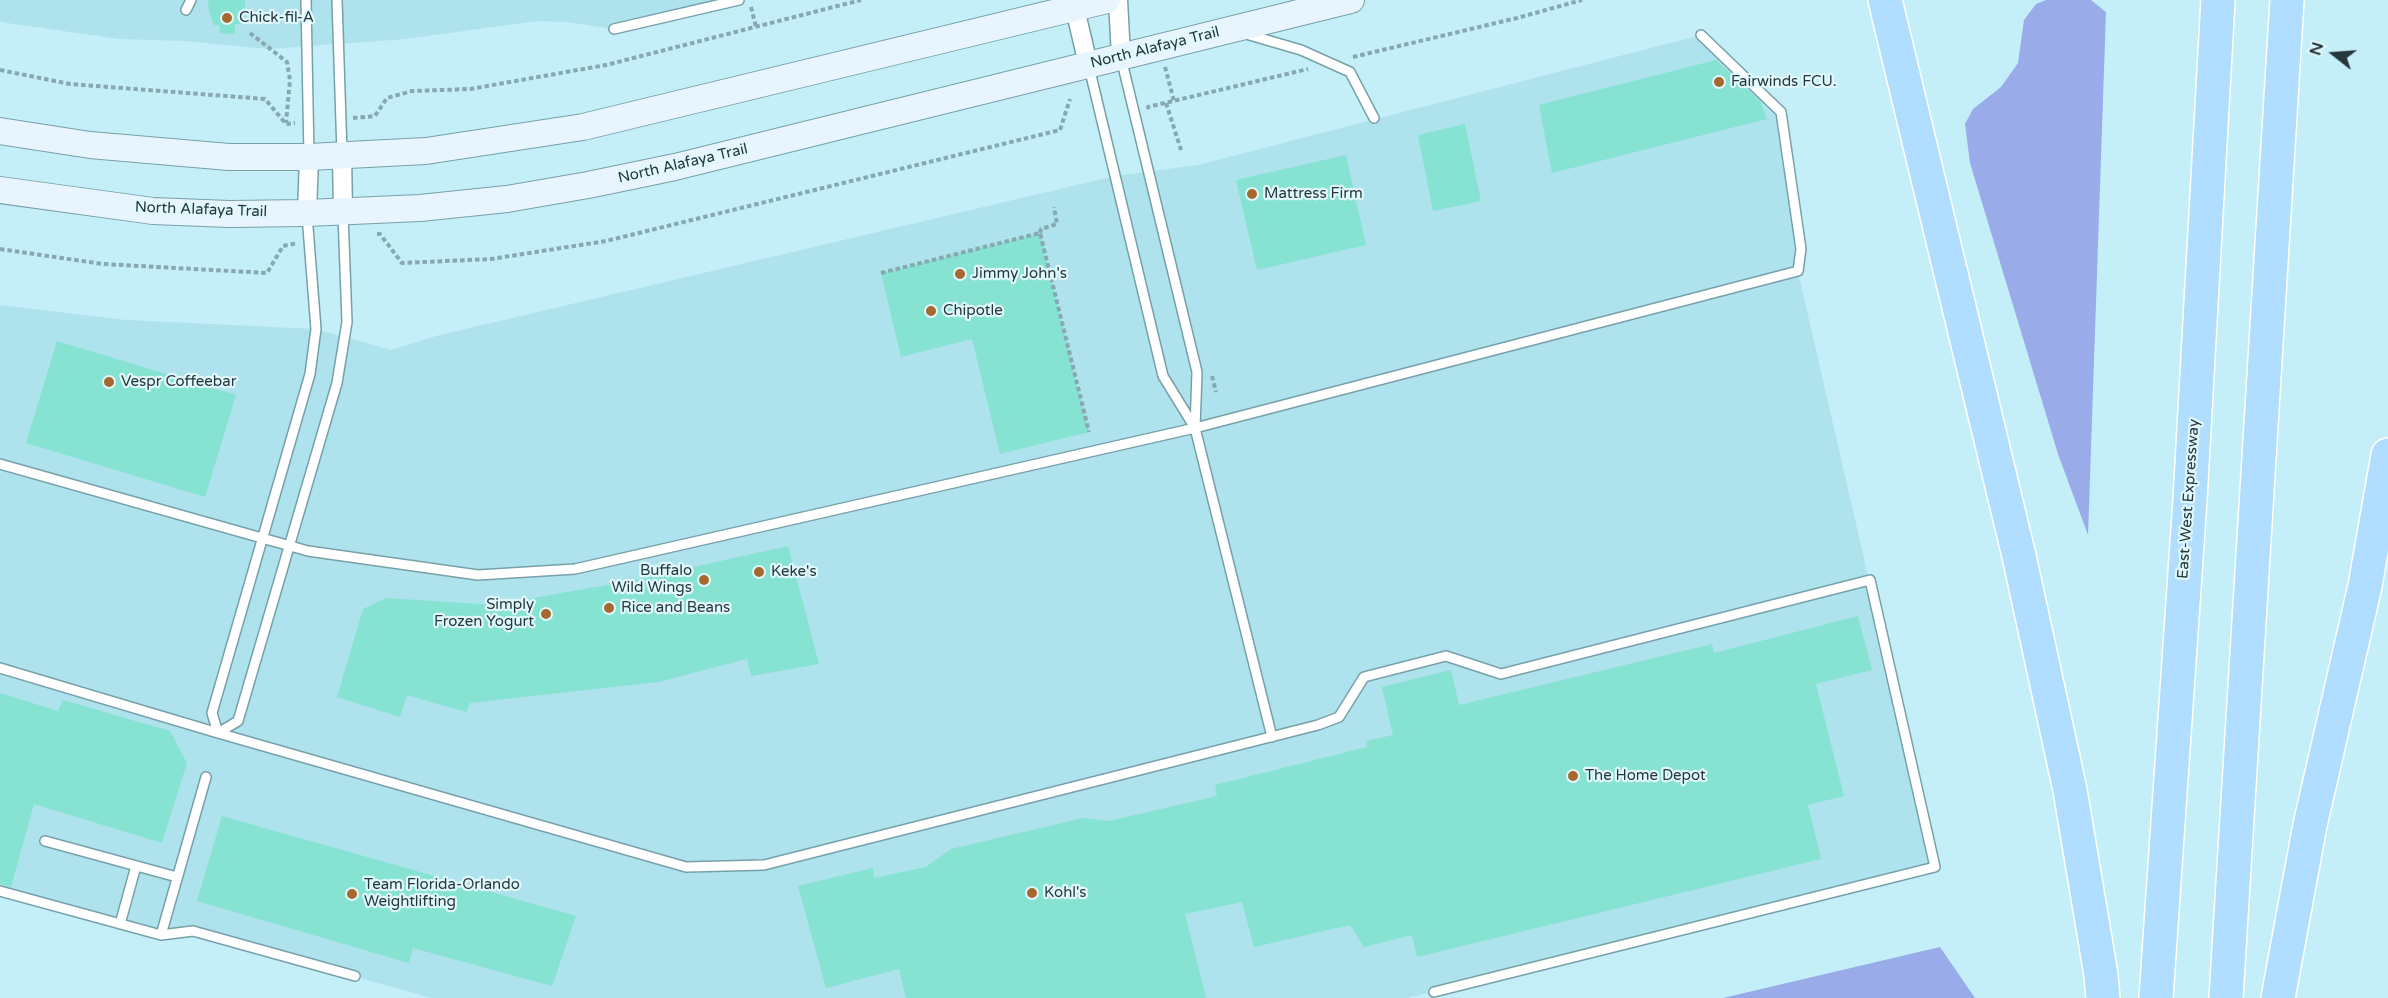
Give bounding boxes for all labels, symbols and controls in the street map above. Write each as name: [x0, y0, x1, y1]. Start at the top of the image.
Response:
place label: Chick-fil-A: [239, 9, 314, 27]
marker: Chick-fil-A: [220, 11, 234, 25]
street label: North Alafaya Trail: [1089, 23, 1221, 73]
north arrow: [2304, 24, 2364, 84]
text: N: [2305, 40, 2328, 58]
place label: Fairwinds FCU.: [1731, 73, 1837, 91]
marker: Fairwinds FCU.: [1712, 75, 1726, 89]
street label: North Alafaya Trail: [616, 140, 750, 188]
place label: Mattress Firm: [1264, 185, 1363, 203]
marker: Mattress Firm: [1245, 187, 1259, 201]
street label: North Alafaya Trail: [134, 199, 268, 221]
place label: Jimmy John's: [972, 265, 1067, 283]
marker: Jimmy John's: [953, 267, 967, 281]
place label: Chipotle: [943, 302, 1003, 320]
marker: Chipotle: [924, 304, 938, 318]
place label: Vespr Coffeebar: [121, 373, 236, 391]
marker: Vespr Coffeebar: [102, 375, 116, 389]
street label: East-West Expressway: [2174, 418, 2204, 580]
place label: Buffalo Wild Wings: [612, 562, 692, 597]
place label: Keke's: [771, 563, 817, 581]
marker: Keke's: [752, 565, 766, 579]
marker: Buffalo Wild Wings: [697, 573, 711, 587]
place label: Simply Frozen Yogurt: [434, 596, 534, 631]
place label: Rice and Beans: [621, 599, 730, 617]
marker: Rice and Beans: [602, 601, 616, 615]
marker: Simply Frozen Yogurt: [539, 607, 553, 621]
place label: The Home Depot: [1585, 767, 1706, 785]
marker: The Home Depot: [1566, 769, 1580, 783]
place label: Team Florida-Orlando Weightlifting: [364, 876, 520, 911]
place label: Kohl's: [1044, 884, 1087, 902]
marker: Kohl's: [1025, 886, 1039, 900]
marker: Team Florida-Orlando Weightlifting: [345, 887, 359, 901]

